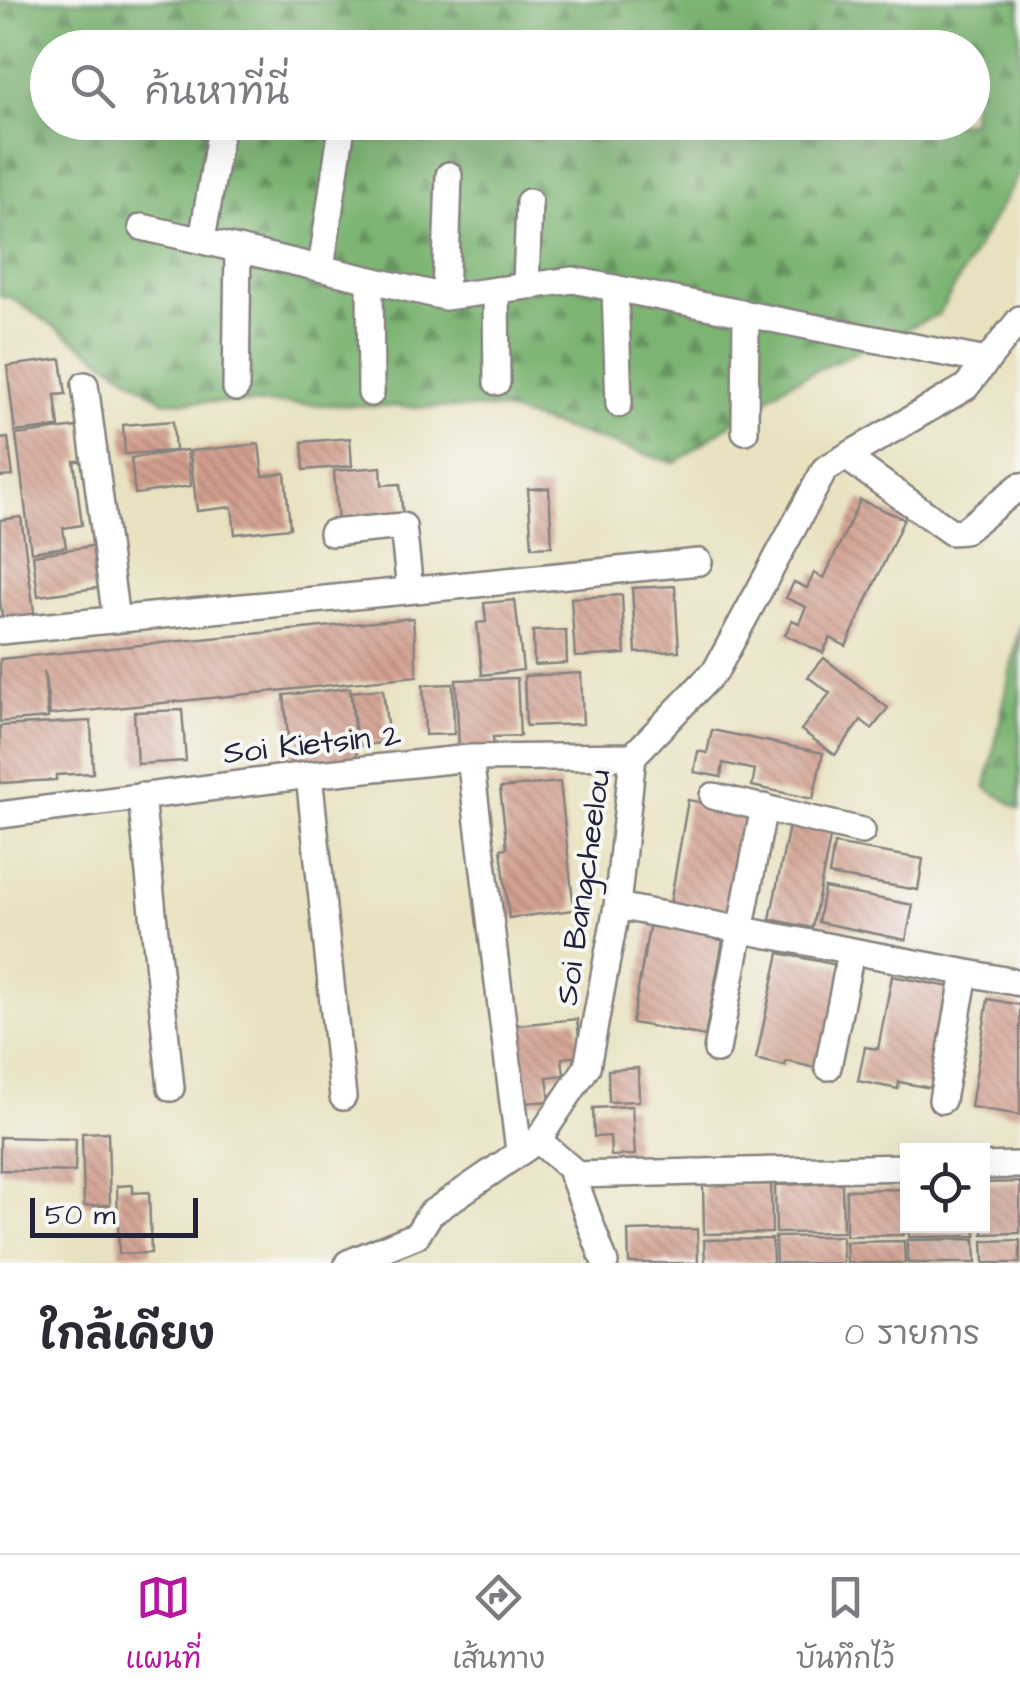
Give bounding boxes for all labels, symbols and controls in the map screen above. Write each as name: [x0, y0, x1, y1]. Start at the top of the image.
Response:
search box: [30, 30, 990, 140]
icon: search: [65, 58, 120, 113]
text: ค้นหาที่นี่: [145, 67, 289, 119]
street label: Soi Kietsin 2: [221, 713, 403, 776]
street label: Soi Bangcheelou: [545, 766, 622, 1008]
map controls: [900, 1143, 990, 1233]
button: locate: [900, 1143, 990, 1233]
scale bar: [30, 1193, 198, 1238]
text: 50 m: [45, 1196, 116, 1235]
text: ใกล้เคียง: [40, 1307, 215, 1365]
text: 0 รายการ: [844, 1312, 980, 1357]
tab: แผนที่: [126, 1570, 201, 1679]
tab: เส้นทาง: [452, 1570, 545, 1679]
tab: บันทึกไว้: [796, 1570, 894, 1679]

